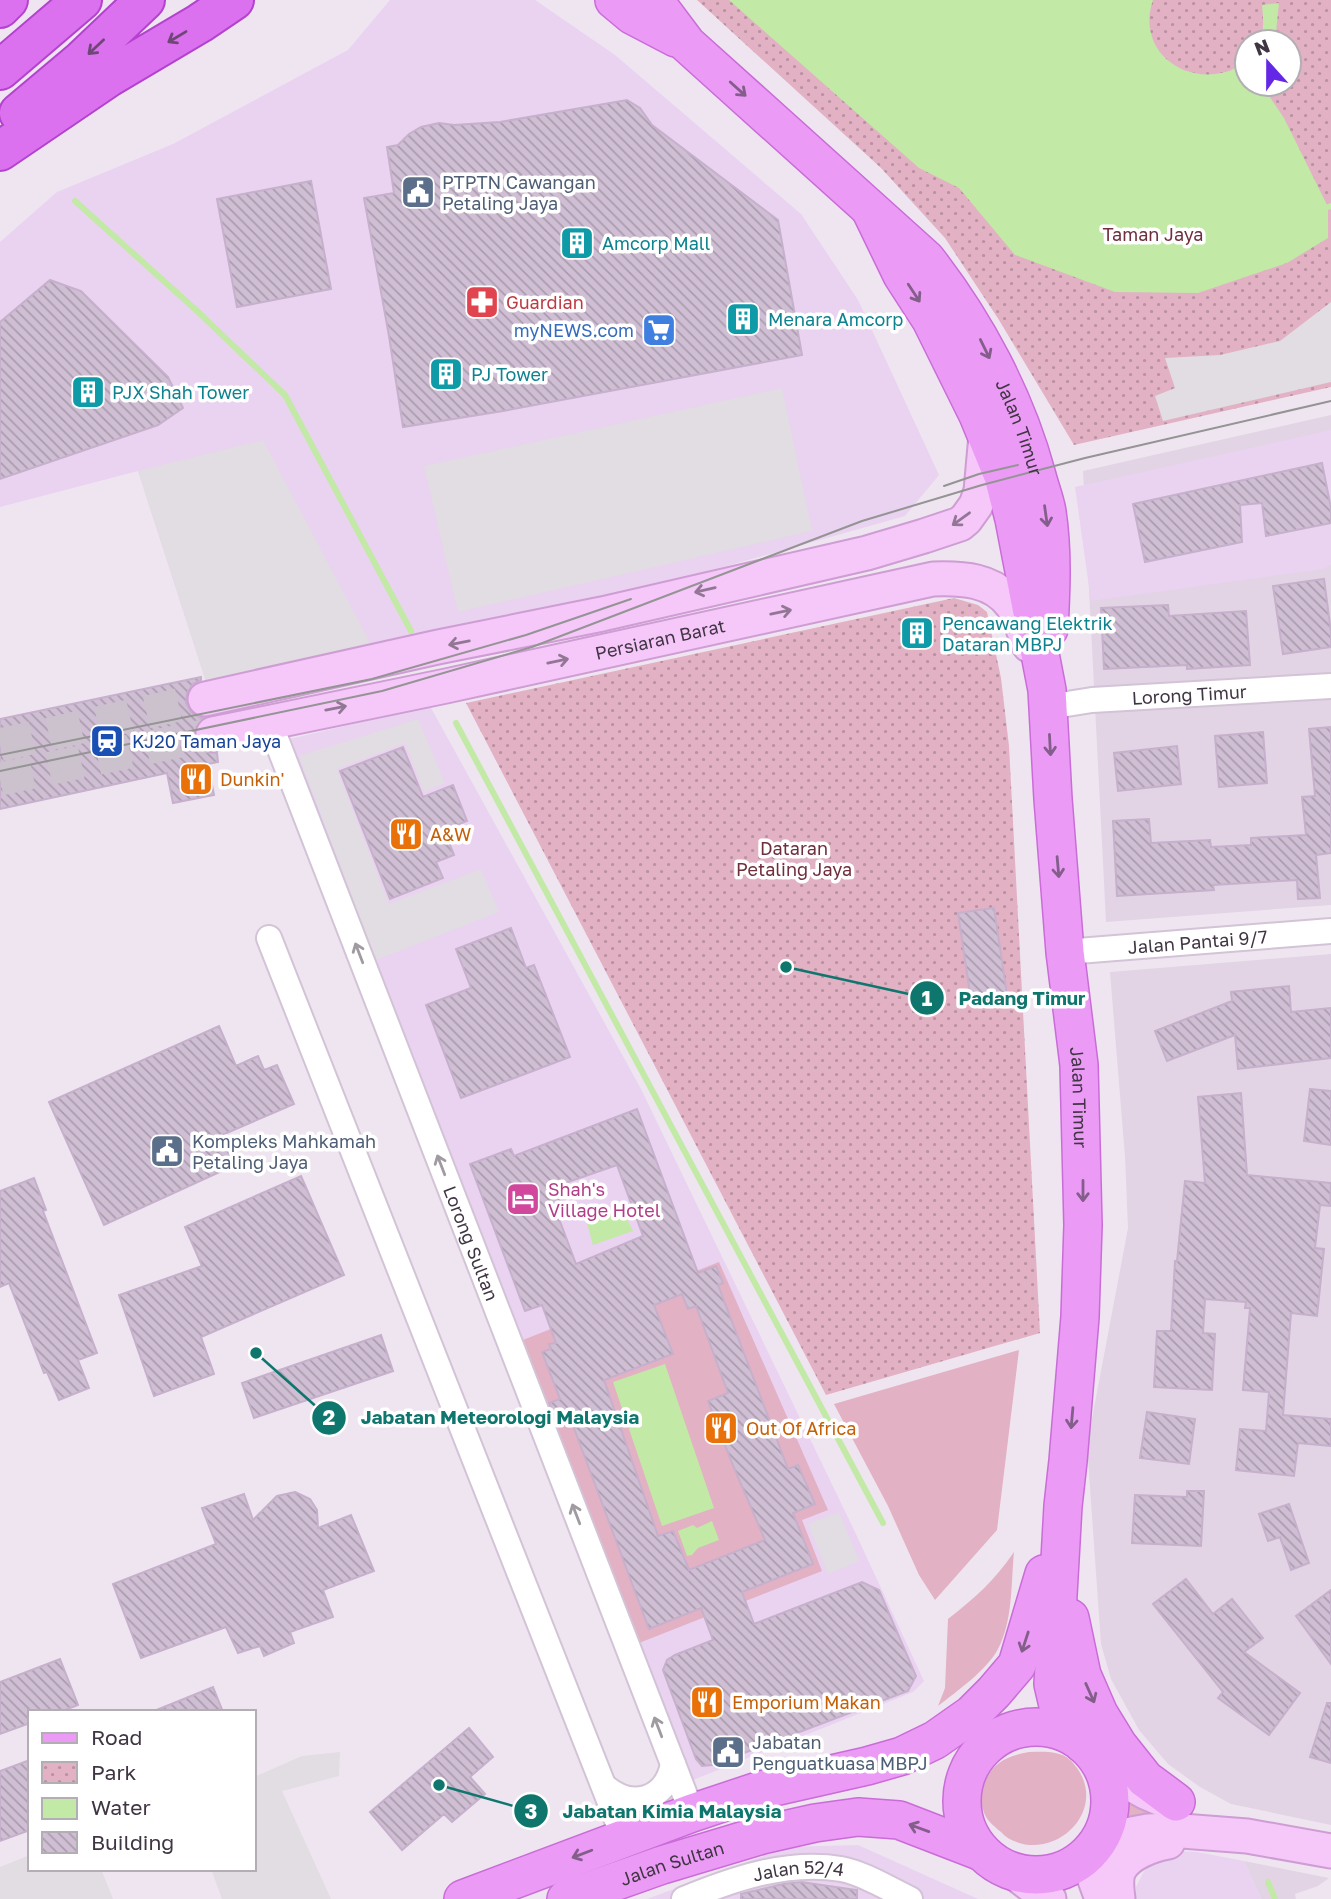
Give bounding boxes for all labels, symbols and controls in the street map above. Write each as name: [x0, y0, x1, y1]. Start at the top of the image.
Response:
north arrow: [1233, 28, 1303, 98]
one-way arrow: [167, 30, 187, 44]
text: N: [1251, 33, 1273, 60]
one-way arrow: [88, 38, 105, 55]
one-way arrow: [729, 81, 747, 97]
place label: PTPTN Cawangan Petaling Jaya: [442, 171, 596, 214]
public building icon: PTPTN Cawangan Petaling Jaya: [399, 173, 437, 211]
park label: Taman Jaya: [1103, 223, 1203, 245]
building icon: Amcorp Mall: [558, 224, 596, 262]
place label: Amcorp Mall: [602, 232, 711, 254]
pharmacy icon: Guardian: [463, 283, 501, 321]
one-way arrow: [907, 283, 921, 302]
place label: Guardian: [506, 291, 584, 313]
building icon: Menara Amcorp: [724, 300, 762, 338]
place label: Menara Amcorp: [768, 308, 903, 330]
supermarket icon: myNEWS.com: [640, 311, 678, 349]
place label: myNEWS.com: [514, 319, 634, 341]
one-way arrow: [979, 338, 992, 359]
building icon: PJ Tower: [427, 355, 465, 393]
place label: PJ Tower: [471, 363, 548, 385]
building icon: PJX Shah Tower: [69, 373, 107, 411]
street label: Jalan Timur: [991, 375, 1047, 478]
place label: PJX Shah Tower: [112, 381, 249, 403]
one-way arrow: [1040, 504, 1053, 527]
one-way arrow: [952, 511, 971, 526]
one-way arrow: [694, 584, 717, 597]
one-way arrow: [769, 605, 791, 618]
place label: Pencawang Elektrik Dataran MBPJ: [942, 612, 1113, 655]
street label: Persiaran Barat: [593, 614, 727, 664]
building icon: Pencawang Elektrik Dataran MBPJ: [898, 614, 936, 652]
one-way arrow: [448, 637, 471, 651]
one-way arrow: [546, 653, 569, 667]
street label: Lorong Timur: [1131, 680, 1247, 709]
one-way arrow: [324, 701, 347, 714]
station icon: KJ20 Taman Jaya: [88, 722, 126, 760]
place label: KJ20 Taman Jaya: [132, 730, 281, 752]
one-way arrow: [1044, 733, 1057, 755]
restaurant icon: Dunkin': [177, 760, 215, 798]
place label: Dunkin': [220, 768, 284, 790]
restaurant icon: A&W: [387, 815, 425, 853]
place label: A&W: [430, 823, 471, 845]
park label: Dataran Petaling Jaya: [736, 837, 852, 880]
one-way arrow: [1052, 856, 1065, 878]
street label: Jalan Pantai 9/7: [1127, 925, 1268, 958]
one-way arrow: [351, 943, 364, 965]
callout: Padang Timur: [909, 978, 1099, 1018]
text: 1: [922, 985, 933, 1011]
text: Padang Timur: [959, 986, 1086, 1009]
street label: Jalan Timur: [1066, 1045, 1092, 1148]
place label: Kompleks Mahkamah Petaling Jaya: [192, 1130, 376, 1173]
public building icon: Kompleks Mahkamah Petaling Jaya: [148, 1132, 186, 1170]
one-way arrow: [433, 1155, 446, 1177]
place label: Shah's Village Hotel: [548, 1178, 661, 1221]
one-way arrow: [1076, 1179, 1090, 1202]
hotel icon: Shah's Village Hotel: [504, 1180, 542, 1218]
street label: Lorong Sultan: [439, 1183, 503, 1304]
callout: Jabatan Meteorologi Malaysia: [312, 1398, 654, 1438]
text: 2: [323, 1404, 336, 1430]
text: Jabatan Meteorologi Malaysia: [361, 1405, 639, 1428]
one-way arrow: [1065, 1406, 1078, 1429]
restaurant icon: Out Of Africa: [702, 1409, 740, 1447]
place label: Out Of Africa: [746, 1417, 856, 1439]
one-way arrow: [569, 1504, 582, 1526]
one-way arrow: [1017, 1631, 1030, 1653]
one-way arrow: [1084, 1682, 1097, 1703]
restaurant icon: Emporium Makan: [688, 1683, 726, 1721]
place label: Emporium Makan: [732, 1691, 881, 1713]
legend: [28, 1710, 256, 1871]
one-way arrow: [651, 1716, 664, 1738]
text: Road: [91, 1724, 142, 1750]
place label: Jabatan Penguatkuasa MBPJ: [752, 1731, 928, 1774]
public building icon: Jabatan Penguatkuasa MBPJ: [709, 1733, 747, 1771]
text: Park: [91, 1759, 137, 1785]
callout: Jabatan Kimia Malaysia: [514, 1791, 796, 1831]
text: Water: [91, 1794, 151, 1820]
text: 3: [525, 1798, 537, 1824]
text: Jabatan Kimia Malaysia: [562, 1799, 782, 1822]
one-way arrow: [908, 1820, 930, 1833]
text: Building: [91, 1829, 174, 1855]
street label: Jalan Sultan: [617, 1836, 727, 1890]
one-way arrow: [572, 1849, 594, 1862]
street label: Jalan 52/4: [750, 1856, 846, 1886]

